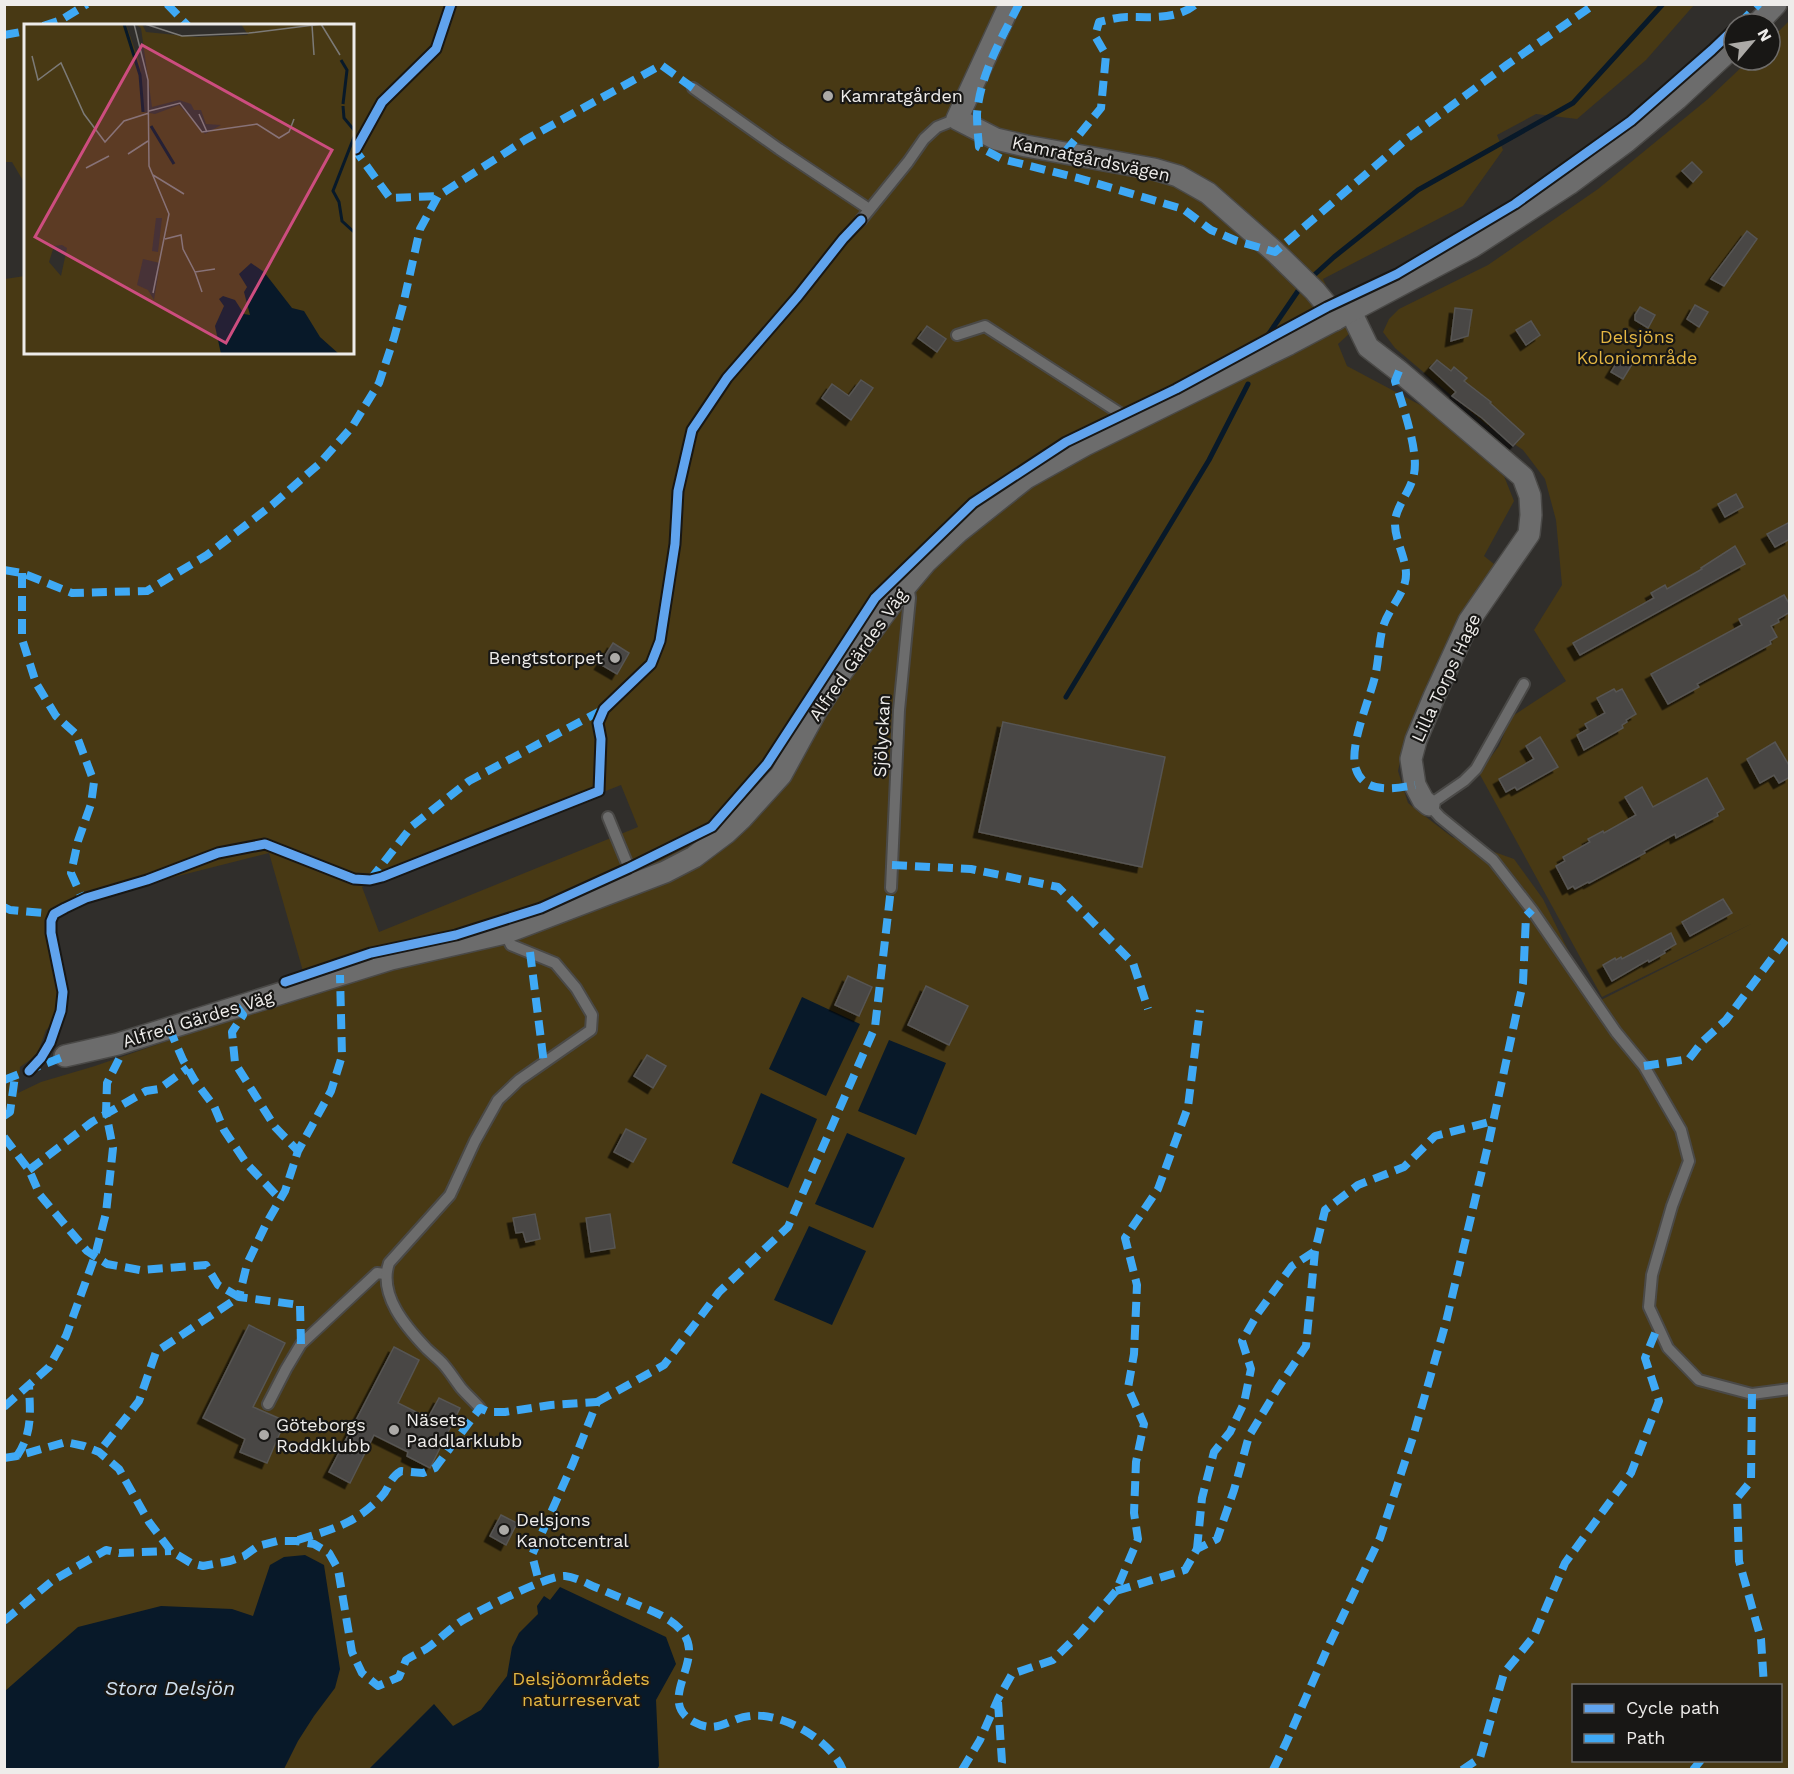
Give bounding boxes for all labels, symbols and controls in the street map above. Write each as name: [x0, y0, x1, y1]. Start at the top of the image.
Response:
north arrow: [1722, 12, 1782, 72]
inset map: [24, 24, 354, 354]
text: N: [1753, 25, 1776, 45]
place label: Kamratgården: [840, 85, 963, 106]
marker: Kamratgården: [821, 89, 835, 103]
street label: Kamratgårdsvägen: [1010, 131, 1172, 186]
park label: Delsjöns Koloniområde: [1577, 326, 1698, 368]
street label: Alfred Gärdes Väg: [804, 584, 911, 725]
street label: Lilla Torps Hage: [1407, 610, 1484, 745]
place label: Bengtstorpet: [488, 647, 603, 668]
marker: Bengtstorpet: [608, 651, 622, 665]
street label: Sjölyckan: [869, 694, 894, 778]
street label: Alfred Gärdes Väg: [120, 985, 276, 1051]
place label: Näsets Paddlarklubb: [406, 1409, 522, 1451]
place label: Göteborgs Roddklubb: [276, 1414, 370, 1456]
marker: Näsets Paddlarklubb: [387, 1423, 401, 1437]
marker: Göteborgs Roddklubb: [257, 1428, 271, 1442]
place label: Delsjons Kanotcentral: [516, 1509, 629, 1551]
marker: Delsjons Kanotcentral: [497, 1523, 511, 1537]
park label: Delsjöområdets naturreservat: [512, 1668, 650, 1710]
water label: Stora Delsjön: [105, 1676, 235, 1700]
legend: [1572, 1684, 1782, 1762]
text: Cycle path: [1626, 1697, 1720, 1718]
text: Path: [1626, 1727, 1666, 1748]

